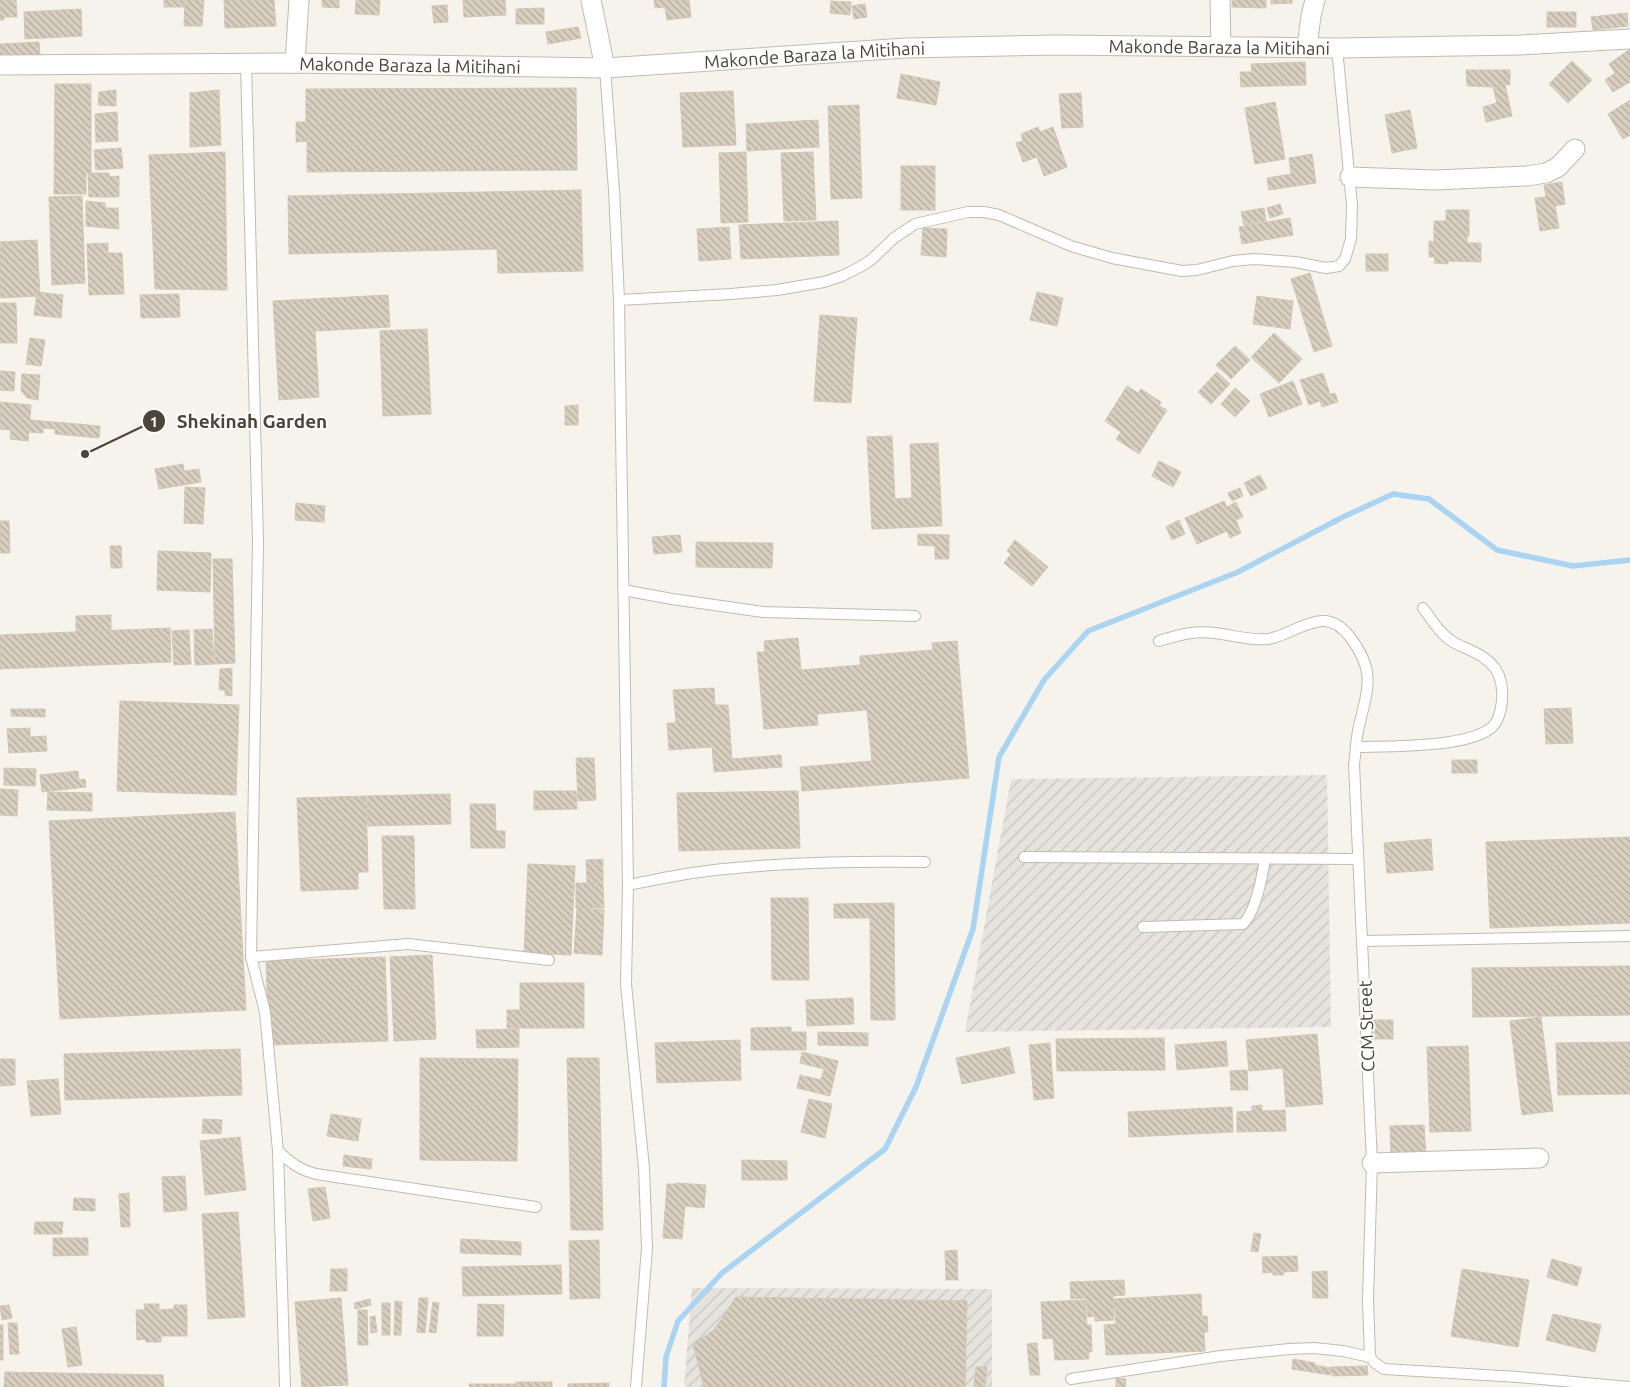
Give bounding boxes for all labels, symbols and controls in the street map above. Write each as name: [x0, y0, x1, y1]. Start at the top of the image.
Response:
street label: Makonde Baraza la Mitihani: [1108, 36, 1330, 58]
street label: Makonde Baraza la Mitihani: [703, 38, 925, 71]
street label: Makonde Baraza la Mitihani: [299, 53, 521, 77]
callout: Shekinah Garden: [141, 404, 337, 438]
text: Shekinah Garden: [177, 410, 327, 432]
text: 1: [150, 413, 158, 430]
street label: CCM Street: [1354, 980, 1378, 1072]

